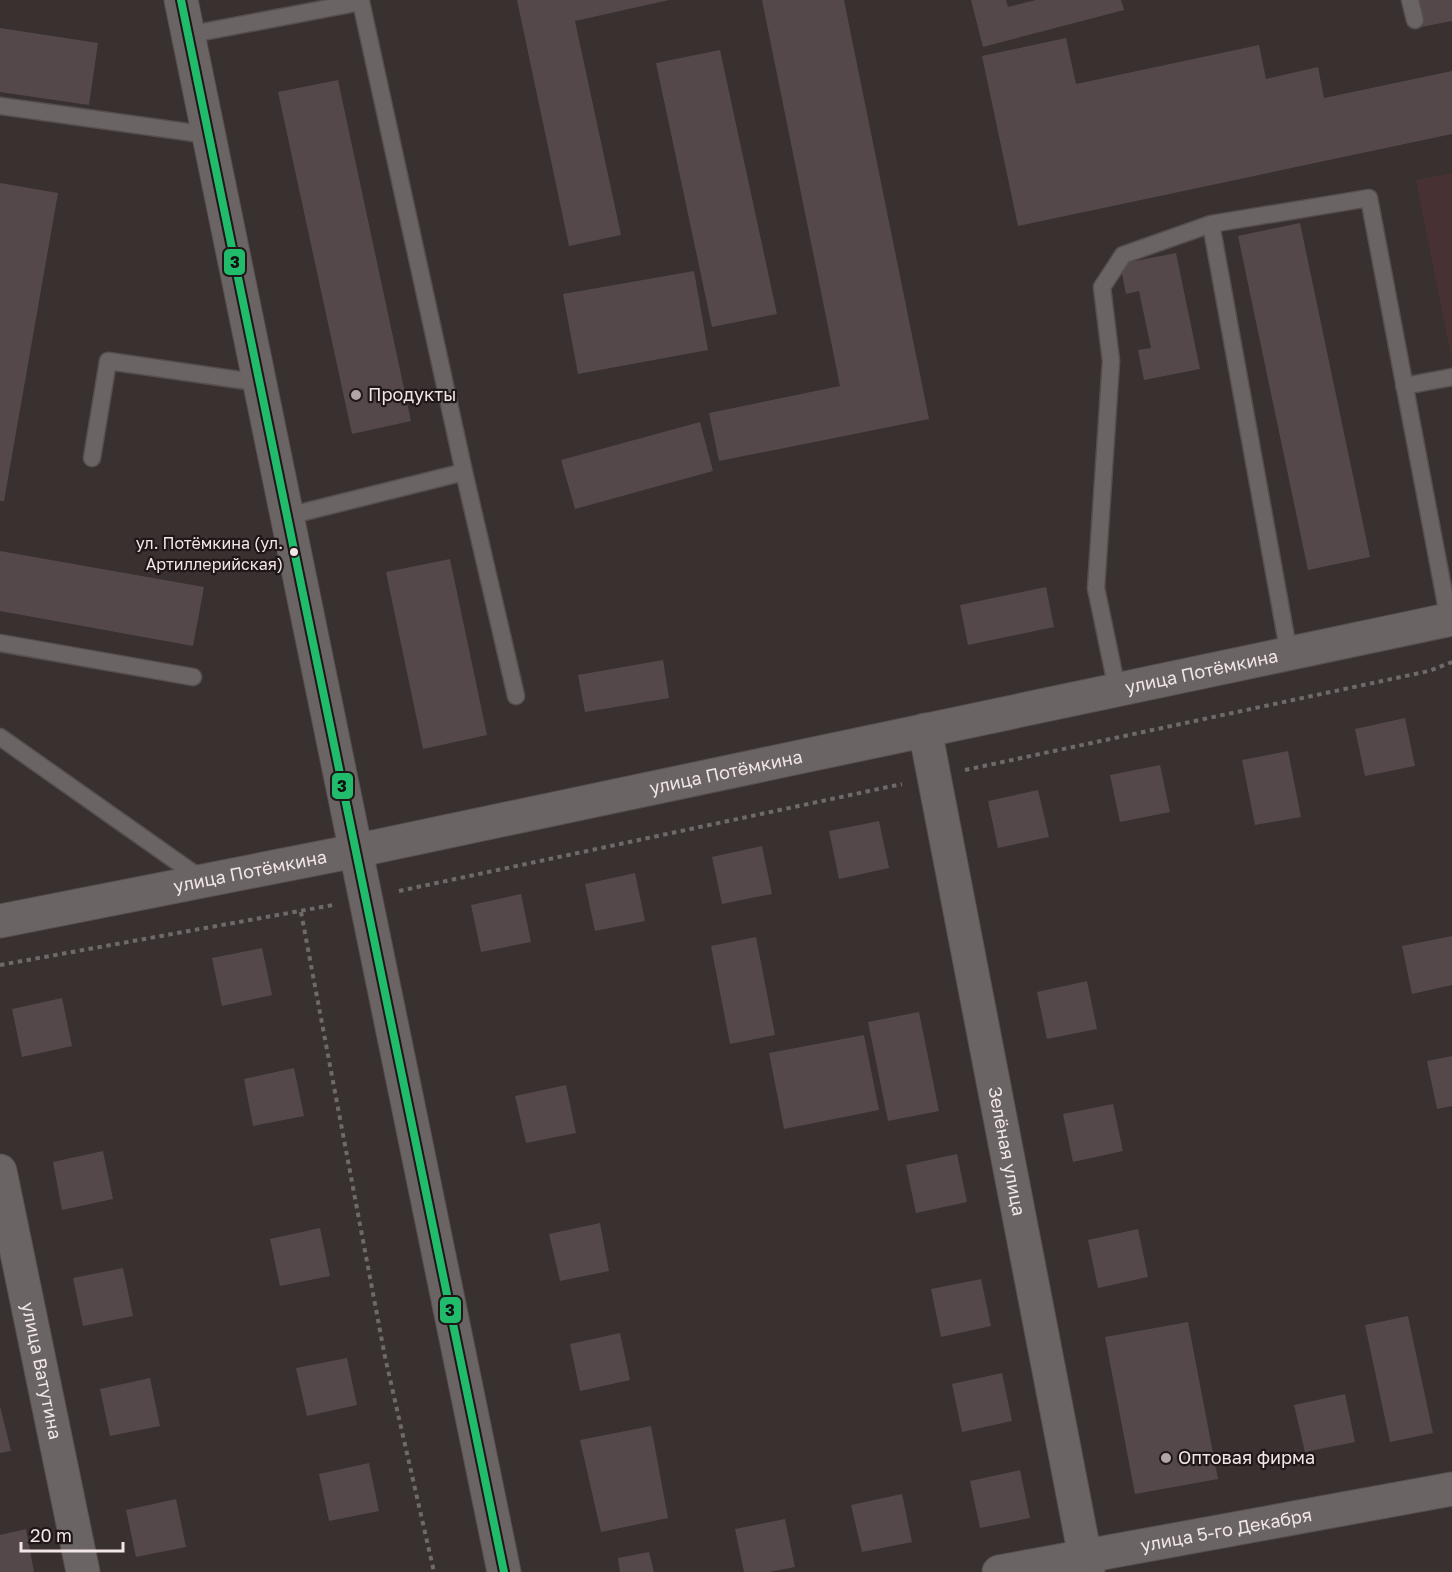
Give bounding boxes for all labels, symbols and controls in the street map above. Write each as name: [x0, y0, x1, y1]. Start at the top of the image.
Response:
line badge: 3: [223, 248, 246, 276]
text: 3: [230, 252, 240, 272]
place label: Продукты: [368, 383, 456, 405]
marker: Продукты: [349, 388, 363, 402]
place label: ул. Потёмкина (ул. Артиллерийская): [136, 533, 283, 574]
marker: ул. Потёмкина (ул. Артиллерийская): [288, 546, 300, 558]
street label: улица Потёмкина: [1123, 644, 1280, 698]
street label: улица Потёмкина: [647, 745, 804, 798]
line badge: 3: [331, 772, 354, 800]
text: 3: [337, 776, 347, 796]
street label: улица Потёмкина: [171, 845, 329, 897]
street label: Зелёная улица: [984, 1084, 1031, 1218]
line badge: 3: [439, 1296, 462, 1324]
street label: улица Ватутина: [17, 1300, 67, 1441]
text: 3: [445, 1300, 455, 1320]
place label: Оптовая фирма: [1178, 1446, 1315, 1468]
marker: Оптовая фирма: [1159, 1451, 1173, 1465]
street label: улица 5-го Декабря: [1139, 1503, 1314, 1556]
scale bar: [21, 1515, 123, 1553]
text: 20 m: [30, 1524, 72, 1546]

